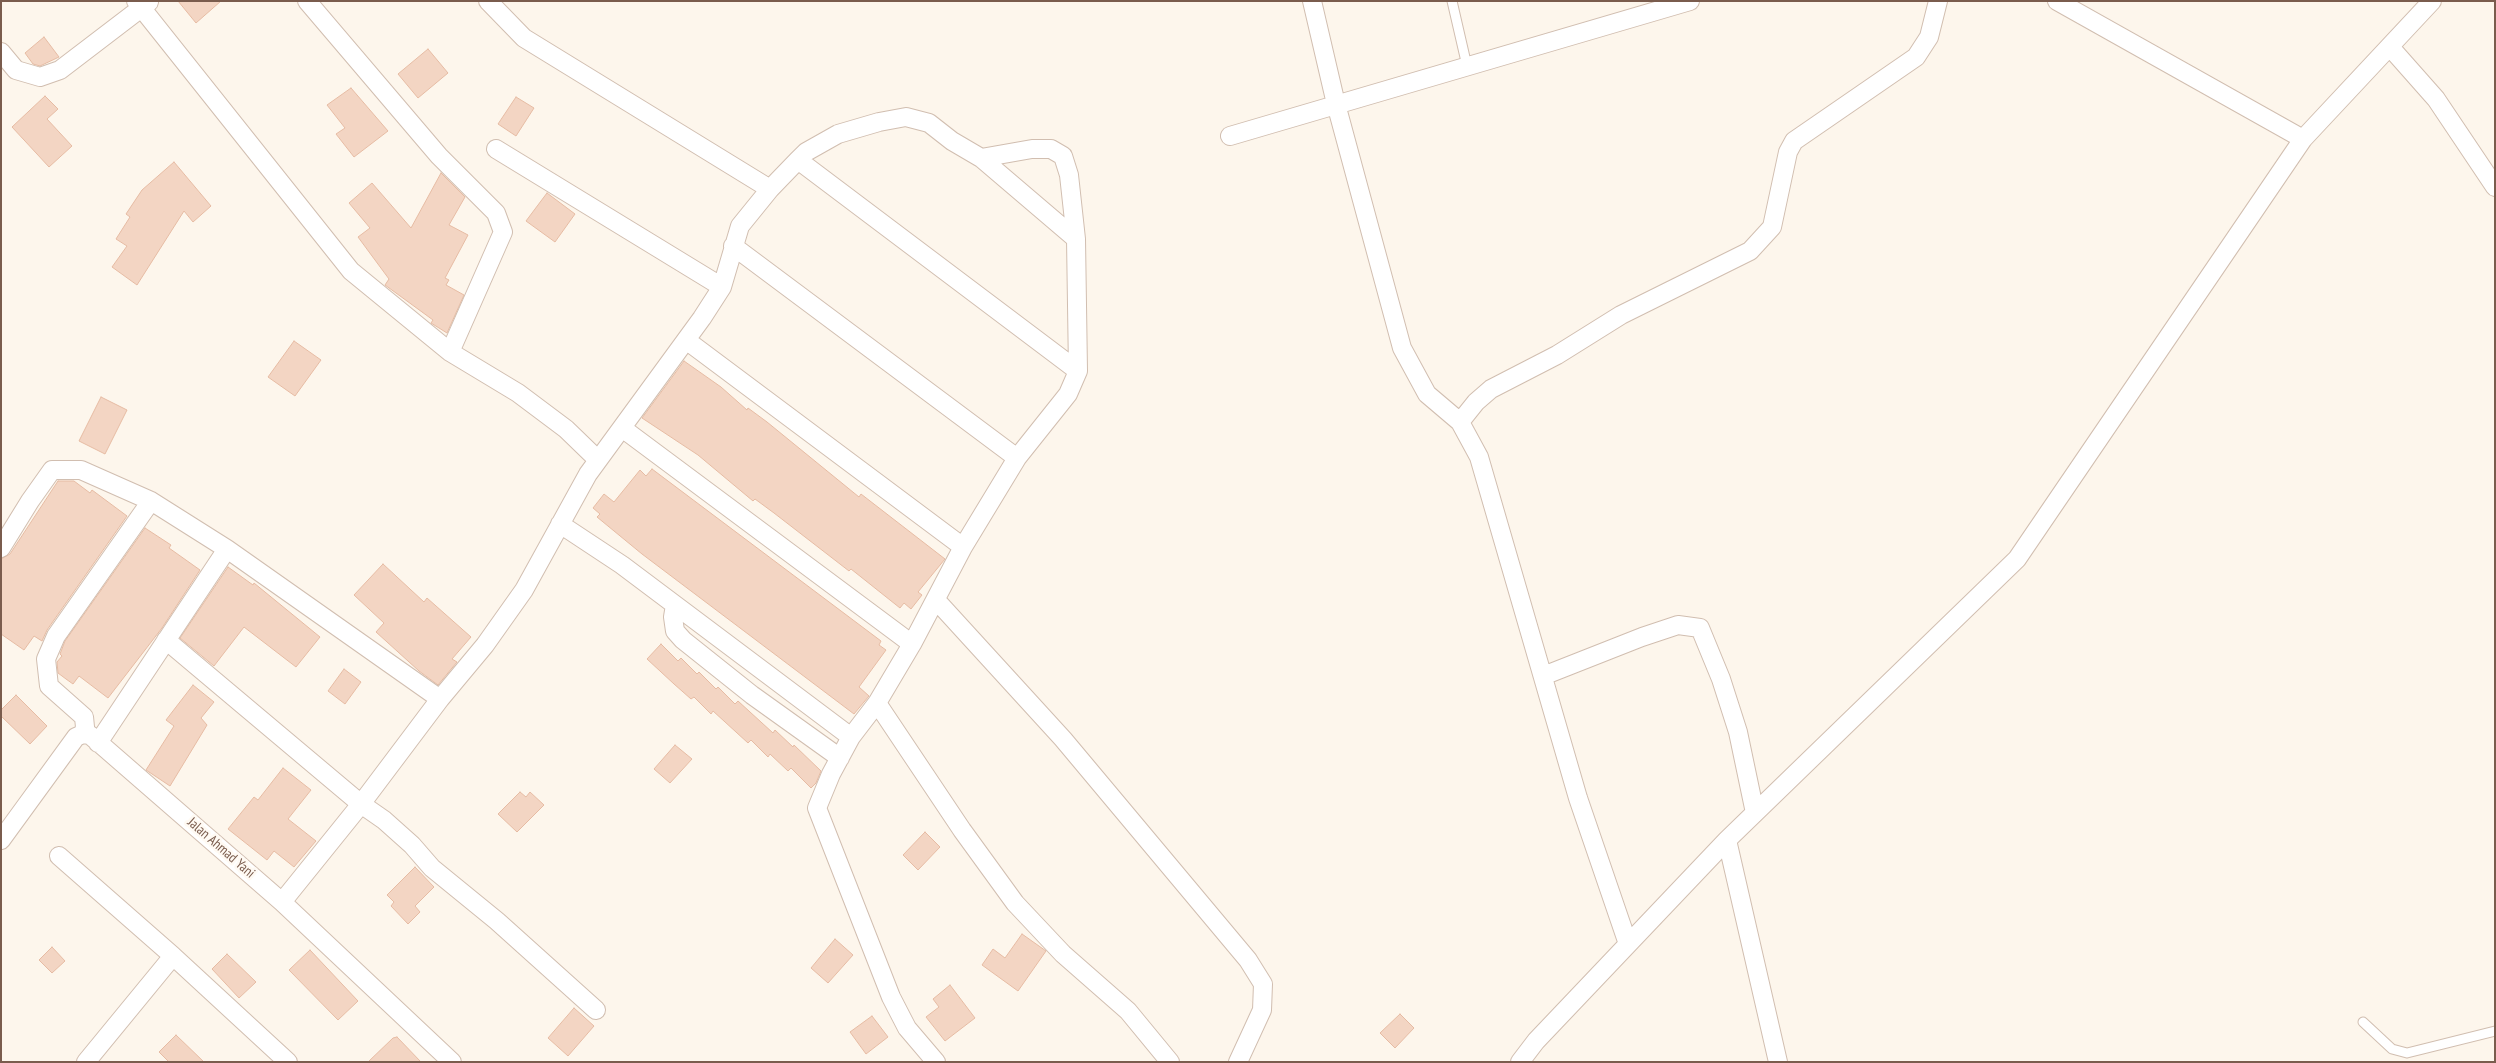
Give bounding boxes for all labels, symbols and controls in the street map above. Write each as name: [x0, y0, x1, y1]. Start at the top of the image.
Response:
street label: Jalan Ahmad Yani: [184, 814, 258, 882]

